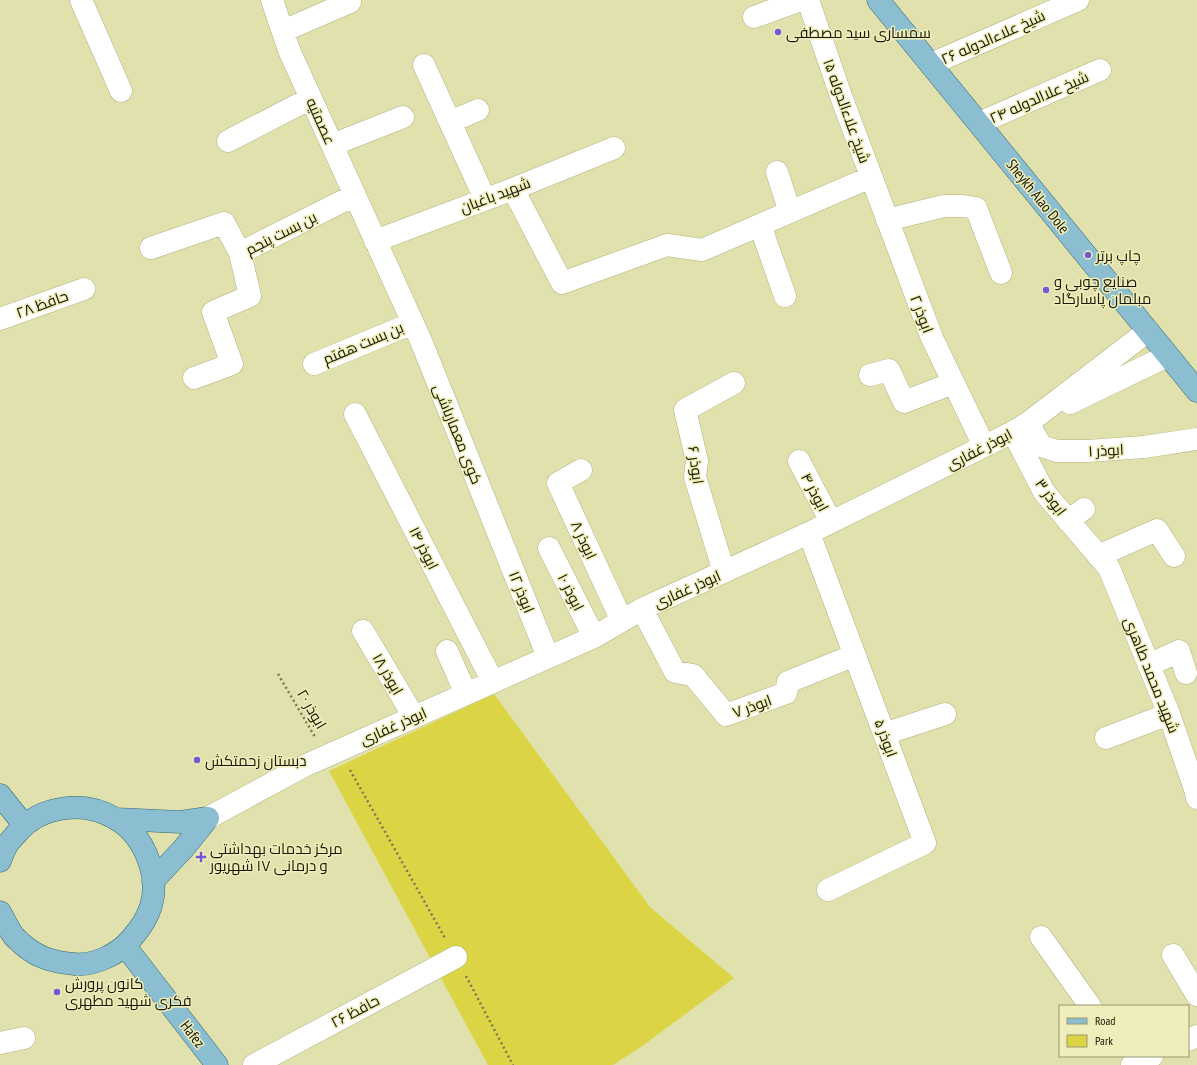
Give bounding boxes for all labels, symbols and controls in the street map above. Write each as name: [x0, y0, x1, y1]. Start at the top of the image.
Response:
street label: شیخ علاءالدوله ۲۶: [938, 6, 1049, 70]
place label: سمساری سید مصطفی: [786, 23, 931, 43]
marker: سمساری سید مصطفی: [773, 27, 783, 37]
street label: شیخ علاءالدوله ۱۵: [817, 56, 875, 166]
street label: شیخ علاالدوله ۲۴: [986, 67, 1092, 129]
street label: عصمتیه: [302, 95, 340, 147]
street label: Sheykh Alao Dole: [1002, 155, 1074, 237]
street label: شهید باغبان: [457, 173, 533, 218]
street label: بن بست پنجم: [242, 207, 320, 260]
place label: چاپ برتر: [1095, 246, 1141, 266]
marker: چاپ برتر: [1083, 250, 1093, 260]
place label: صنایع چوبی و مبلمان پاسارگاد: [1054, 272, 1151, 309]
marker: صنایع چوبی و مبلمان پاسارگاد: [1041, 285, 1051, 295]
street label: حافظ ۲۸: [13, 286, 71, 322]
street label: ابوذر ۲: [906, 292, 938, 336]
street label: بن بست هفتم: [320, 317, 407, 369]
street label: کوی معمارباشی: [428, 381, 487, 487]
street label: ابوذر غفاری: [943, 424, 1016, 475]
street label: ابوذر ۱: [1088, 440, 1124, 460]
street label: ابوذر ۶: [684, 445, 708, 485]
street label: ابوذر ۴: [797, 469, 833, 515]
street label: ابوذر ۳: [1031, 475, 1071, 519]
street label: ابوذر ۸: [567, 518, 601, 562]
street label: ابوذر ۱۴: [405, 523, 443, 573]
street label: ابوذر غفاری: [651, 566, 724, 613]
street label: ابوذر ۱۲: [505, 568, 539, 616]
street label: ابوذر ۱۰: [554, 570, 588, 614]
street label: شهید محمد طاهری: [1119, 614, 1184, 736]
street label: ابوذر ۱۸: [368, 650, 408, 698]
street label: ابوذر ۲۰: [293, 686, 331, 732]
street label: ابوذر ۷: [730, 690, 774, 722]
street label: ابوذر غفاری: [357, 703, 430, 750]
street label: ابوذر ۵: [870, 716, 902, 760]
place label: دبستان زحمتکش: [205, 751, 307, 771]
marker: دبستان زحمتکش: [192, 755, 202, 765]
place label: مرکز خدمات بهداشتی و درمانی ۱۷ شهریور: [209, 839, 343, 876]
marker: مرکز خدمات بهداشتی و درمانی ۱۷ شهریور: [195, 851, 207, 863]
place label: کانون پرورش فکری شهید مطهری: [65, 974, 192, 1011]
marker: کانون پرورش فکری شهید مطهری: [52, 987, 62, 997]
street label: حافظ ۲۶: [328, 990, 382, 1032]
legend: [1059, 1005, 1189, 1057]
text: Road: [1095, 1013, 1115, 1028]
street label: Hafez: [177, 1017, 209, 1051]
text: Park: [1095, 1033, 1113, 1048]

